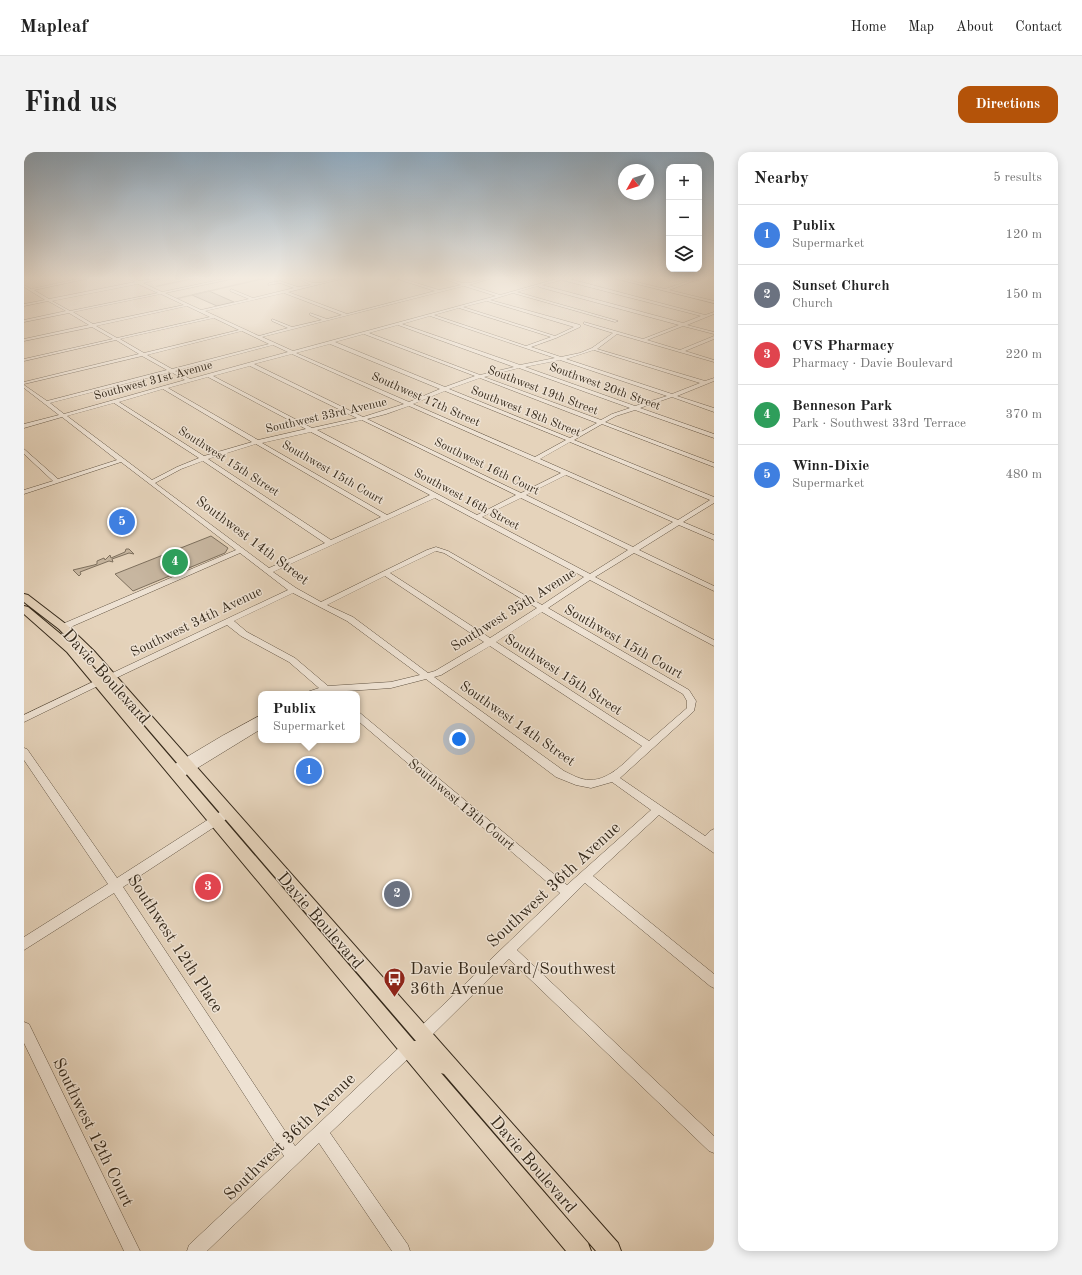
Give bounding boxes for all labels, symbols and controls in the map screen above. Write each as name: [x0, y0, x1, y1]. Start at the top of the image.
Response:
text: Mapleaf: [20, 18, 88, 37]
text: Home: [851, 20, 886, 34]
text: Map: [908, 20, 934, 34]
text: About: [956, 20, 993, 34]
text: Contact: [1015, 20, 1062, 34]
button: Directions: [958, 86, 1058, 123]
text: Find us: [24, 90, 117, 118]
north arrow: [618, 164, 654, 200]
map controls: [666, 164, 702, 272]
button: +: [666, 164, 702, 200]
text: Nearby: [754, 170, 809, 187]
text: 5 results: [993, 171, 1042, 184]
button: −: [666, 200, 702, 236]
text: Publix: [792, 219, 836, 234]
text: 1: [763, 228, 771, 241]
text: 120 m: [1005, 228, 1042, 241]
button: layers: [666, 236, 702, 272]
text: Supermarket: [792, 237, 864, 250]
text: Sunset Church: [792, 279, 890, 294]
text: 2: [763, 288, 771, 301]
text: 150 m: [1005, 288, 1042, 301]
text: Church: [792, 297, 833, 310]
text: CVS Pharmacy: [792, 339, 895, 354]
text: 3: [763, 348, 771, 361]
text: 220 m: [1005, 348, 1042, 361]
text: Pharmacy · Davie Boulevard: [792, 357, 953, 370]
street label: Southwest 31st Avenue: [93, 359, 214, 403]
street label: Southwest 20th Street: [547, 361, 662, 413]
street label: Southwest 19th Street: [486, 364, 600, 418]
street label: Southwest 17th Street: [370, 371, 482, 429]
street label: Southwest 18th Street: [469, 384, 582, 439]
street label: Southwest 33rd Avenue: [264, 396, 389, 436]
text: Benneson Park: [792, 399, 892, 414]
text: 4: [763, 408, 771, 421]
text: 370 m: [1005, 408, 1042, 421]
text: Park · Southwest 33rd Terrace: [792, 417, 966, 430]
street label: Southwest 15th Street: [176, 424, 281, 499]
street label: Southwest 16th Court: [432, 436, 541, 498]
street label: Southwest 15th Court: [280, 438, 386, 507]
text: Winn-Dixie: [792, 459, 869, 474]
street label: Southwest 16th Street: [412, 467, 521, 533]
text: 5: [763, 468, 771, 481]
text: 480 m: [1005, 468, 1042, 481]
text: Supermarket: [792, 477, 864, 490]
street label: Southwest 14th Street: [194, 494, 311, 588]
pin: 5: [109, 507, 135, 537]
pin: 4: [162, 547, 188, 577]
street label: Southwest 35th Avenue: [449, 566, 578, 654]
street label: Southwest 34th Avenue: [129, 584, 264, 660]
street label: Southwest 15th Court: [562, 602, 685, 682]
street label: Davie Boulevard: [59, 626, 153, 728]
street label: Southwest 15th Street: [502, 632, 625, 718]
street label: Southwest 14th Street: [457, 679, 578, 769]
popup: [258, 691, 360, 743]
text: Publix: [273, 702, 316, 717]
text: Supermarket: [273, 720, 345, 733]
your location: [449, 729, 469, 749]
pin: 1: [296, 756, 322, 786]
street label: Southwest 13th Court: [405, 756, 517, 853]
street label: Southwest 36th Avenue: [484, 819, 624, 951]
street label: Davie Boulevard: [274, 870, 366, 973]
street label: Southwest 12th Place: [124, 872, 226, 1016]
pin: 3: [195, 872, 221, 902]
pin: 2: [384, 879, 410, 909]
place label: Davie Boulevard/Southwest 36th Avenue: [410, 961, 616, 998]
bus stop icon: Davie Boulevard/Southwest 36th Avenue: [382, 965, 408, 998]
street label: Southwest 12th Court: [49, 1056, 136, 1210]
street label: Southwest 36th Avenue: [221, 1070, 359, 1204]
street label: Davie Boulevard: [487, 1114, 579, 1217]

